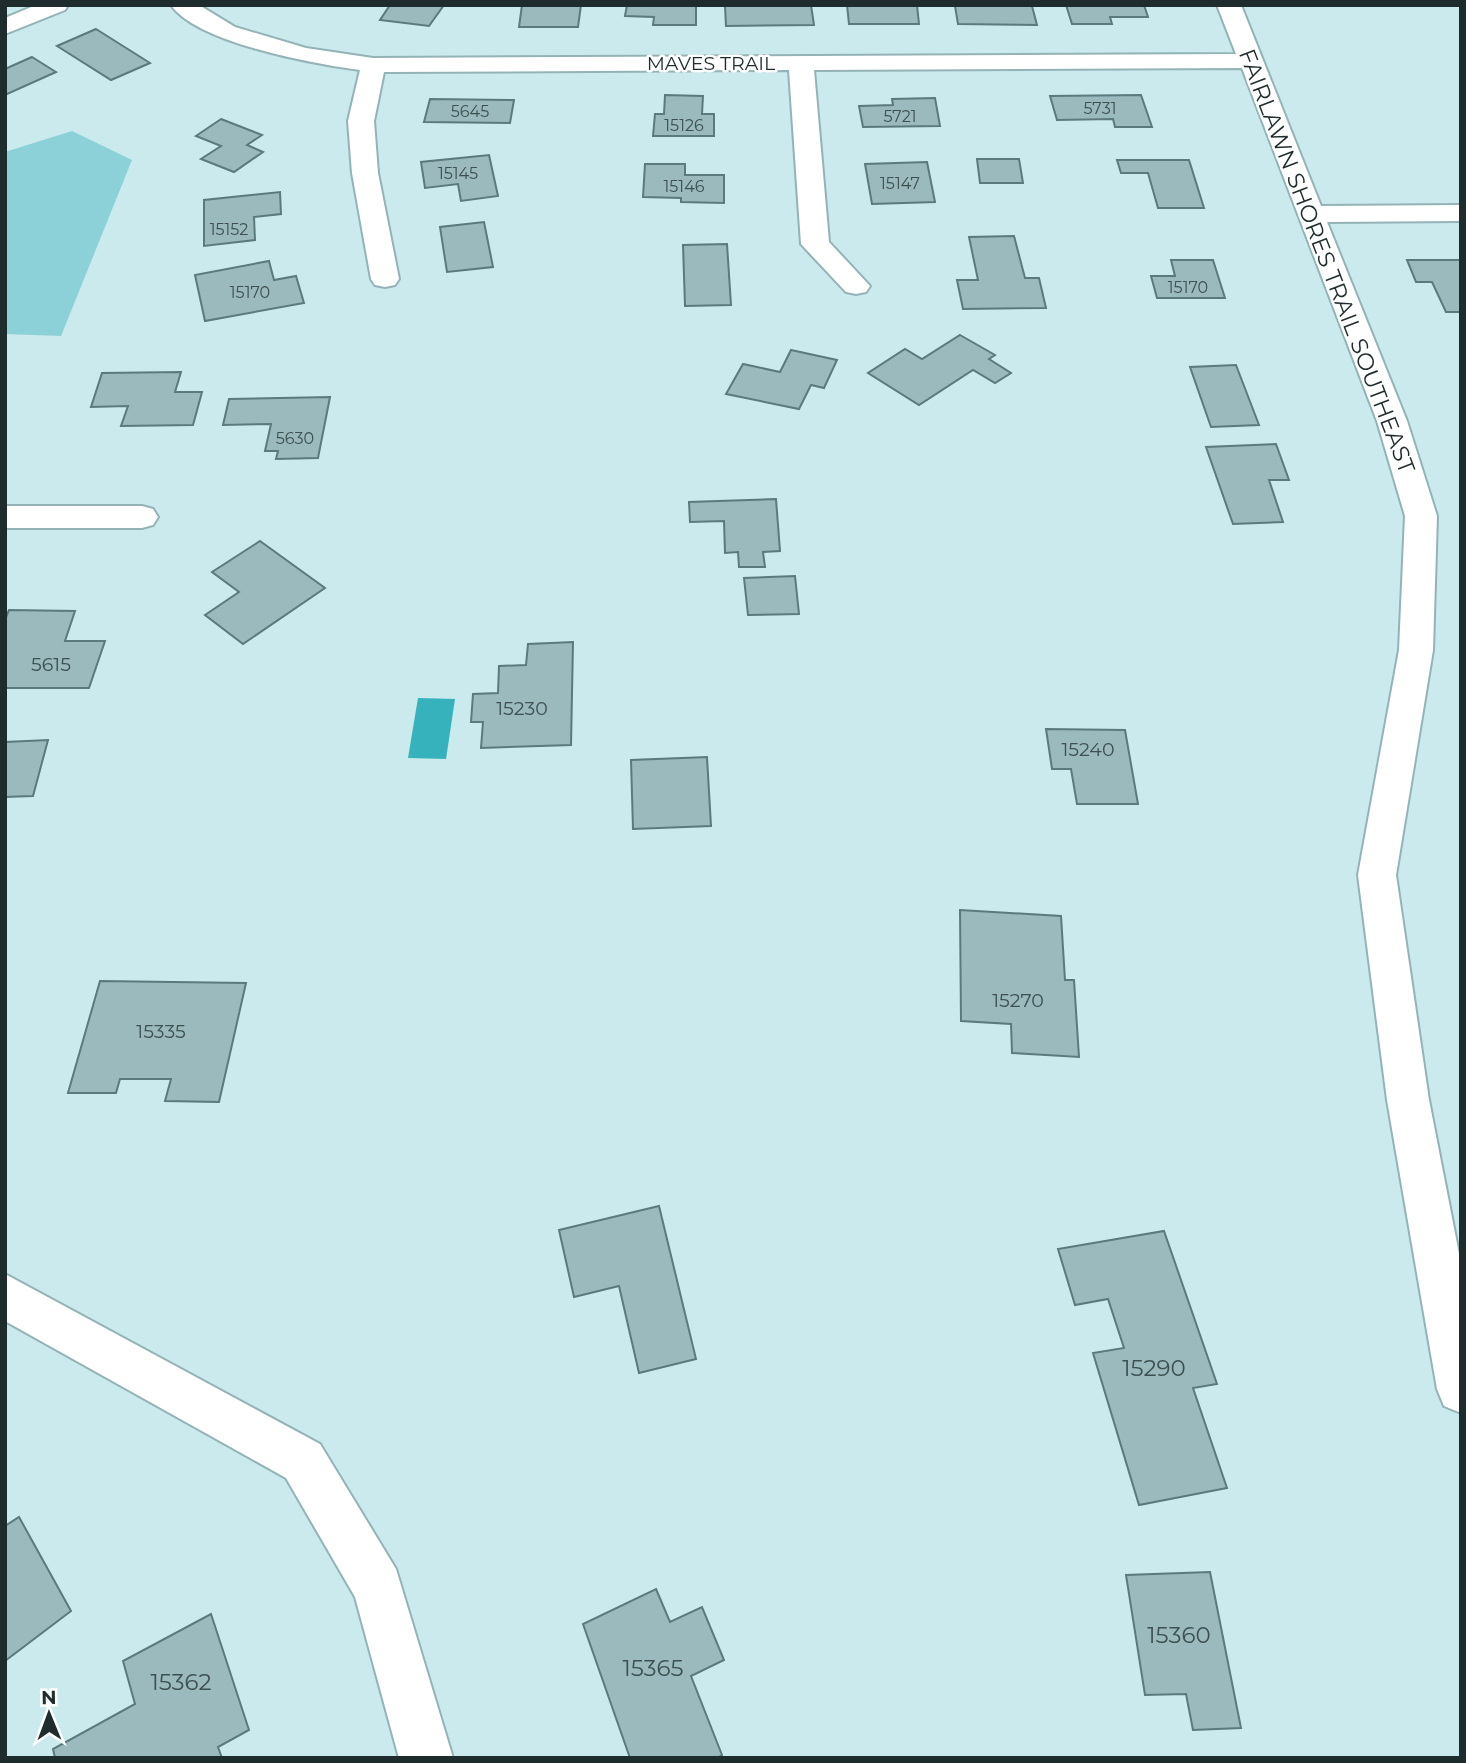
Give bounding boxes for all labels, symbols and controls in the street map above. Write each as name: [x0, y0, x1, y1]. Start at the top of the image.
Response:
street label: FAIRLAWN SHORES TRAIL SOUTHEAST: [1233, 45, 1421, 478]
street label: MAVES TRAIL: [647, 52, 776, 75]
house number: 5731: [1084, 99, 1116, 118]
house number: 5645: [451, 102, 489, 121]
house number: 5721: [883, 107, 917, 126]
house number: 15126: [664, 116, 704, 135]
house number: 15145: [438, 164, 478, 183]
house number: 15147: [880, 174, 920, 193]
house number: 15146: [664, 177, 705, 196]
house number: 15152: [210, 220, 248, 239]
house number: 15170: [1168, 278, 1208, 297]
house number: 15170: [230, 283, 270, 302]
house number: 5630: [276, 429, 314, 448]
house number: 5615: [31, 653, 71, 676]
house number: 15230: [496, 697, 548, 720]
house number: 15240: [1061, 738, 1115, 761]
house number: 15270: [992, 989, 1044, 1012]
house number: 15335: [136, 1020, 186, 1043]
house number: 15290: [1122, 1354, 1186, 1382]
house number: 15360: [1147, 1621, 1211, 1649]
house number: 15365: [622, 1654, 684, 1682]
house number: 15362: [150, 1668, 212, 1696]
north arrow: [14, 1679, 84, 1749]
text: N: [41, 1686, 57, 1709]

